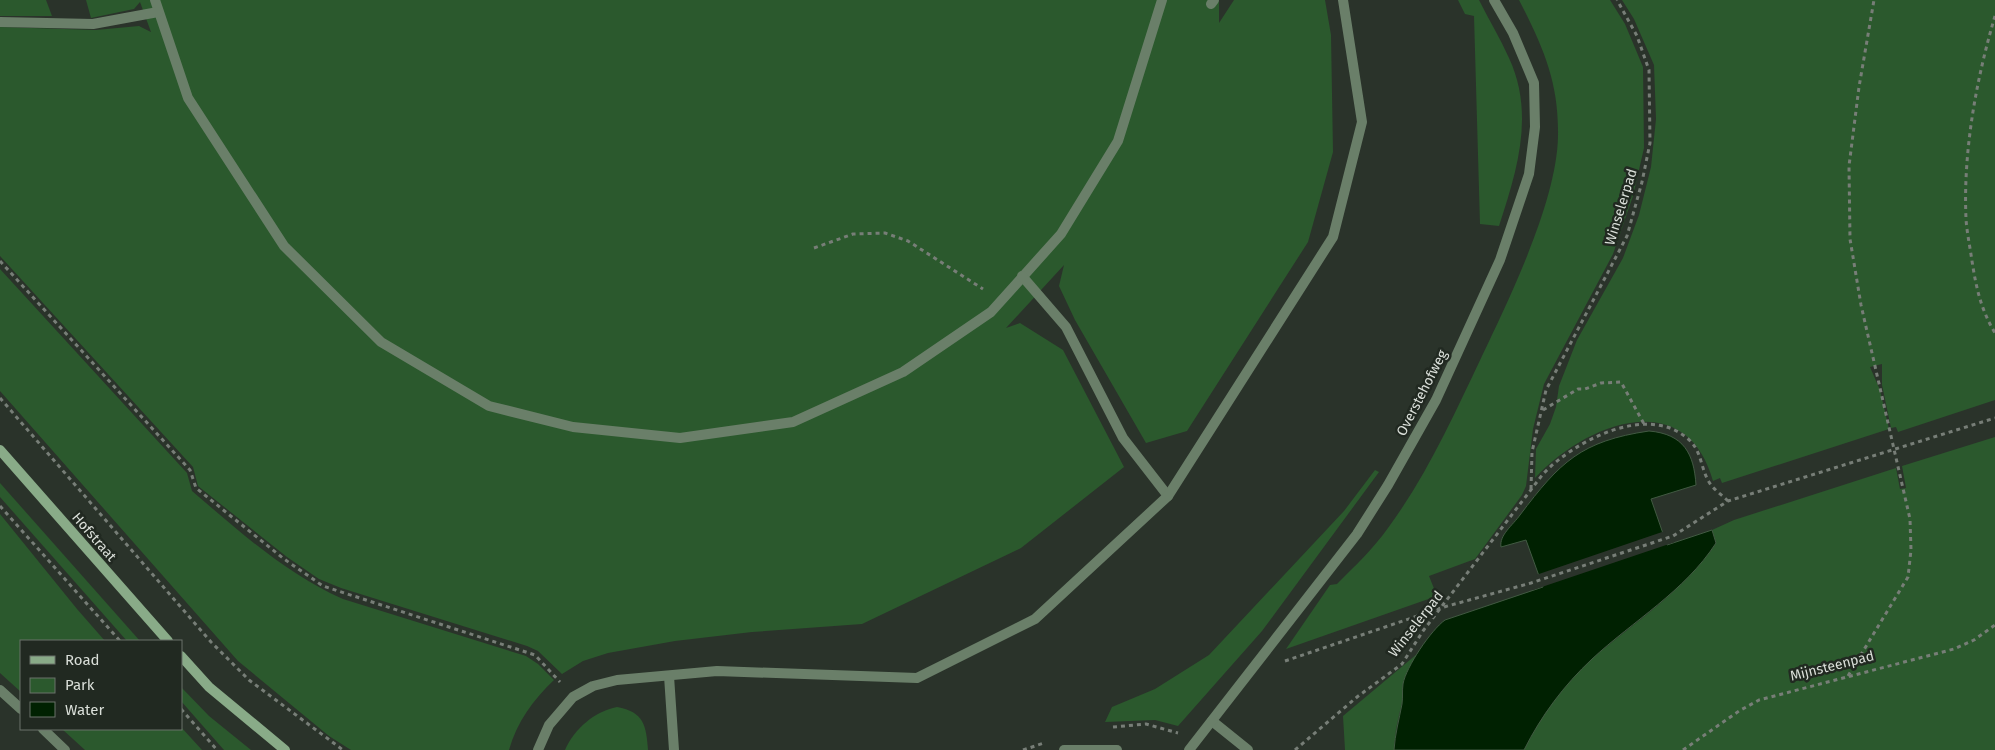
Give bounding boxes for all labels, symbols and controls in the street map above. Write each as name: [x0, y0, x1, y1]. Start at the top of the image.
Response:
street label: Winselerpad: [1601, 167, 1641, 247]
street label: Overstehofweg: [1393, 346, 1451, 439]
street label: Hofstraat: [68, 509, 120, 566]
street label: Winselerpad: [1385, 588, 1447, 660]
legend: [20, 640, 182, 730]
street label: Mijnsteenpad: [1788, 647, 1876, 685]
text: Road: [65, 651, 100, 669]
text: Park: [65, 676, 95, 694]
text: Water: [65, 701, 104, 719]

